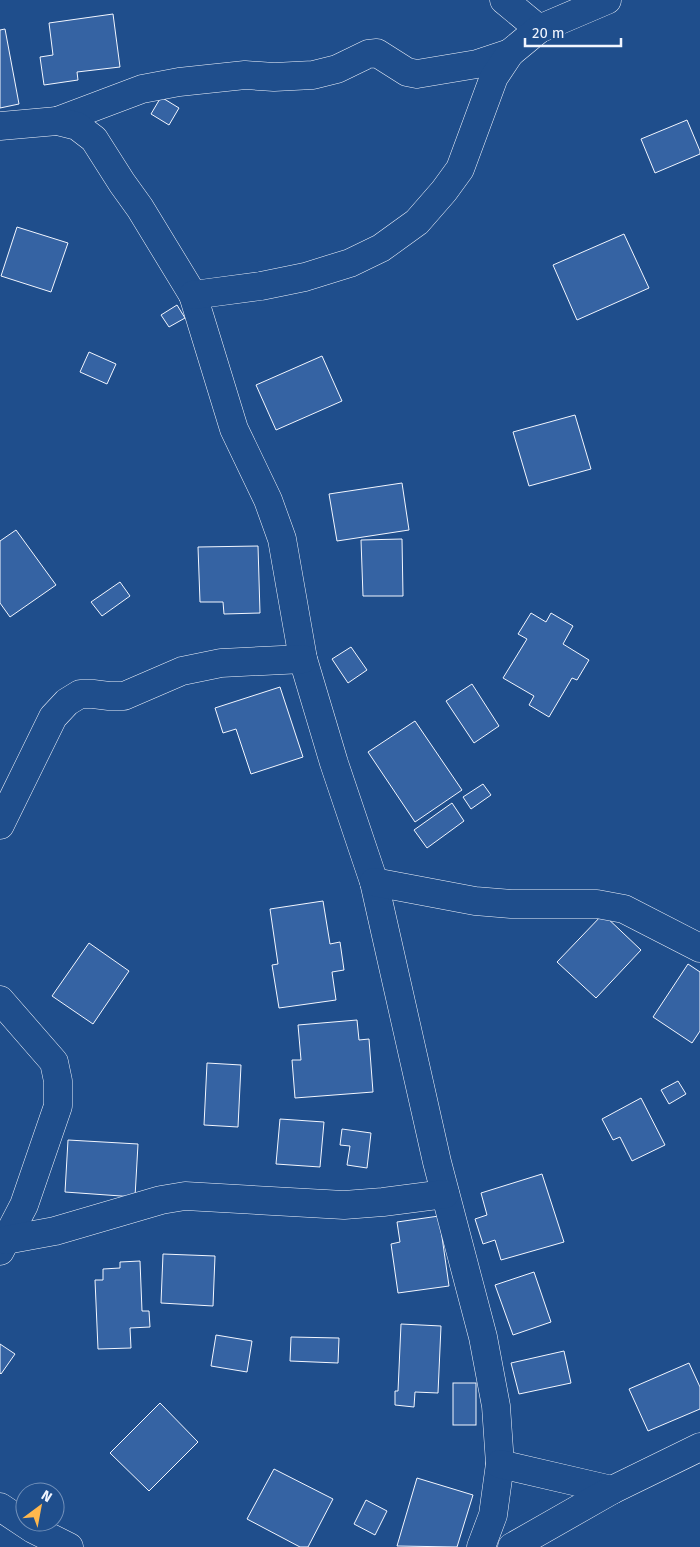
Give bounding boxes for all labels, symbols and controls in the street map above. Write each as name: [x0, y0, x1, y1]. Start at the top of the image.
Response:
scale bar: [525, 15, 621, 47]
text: 20 m: [532, 24, 565, 42]
north arrow: [15, 1482, 65, 1532]
text: N: [38, 1487, 55, 1506]

